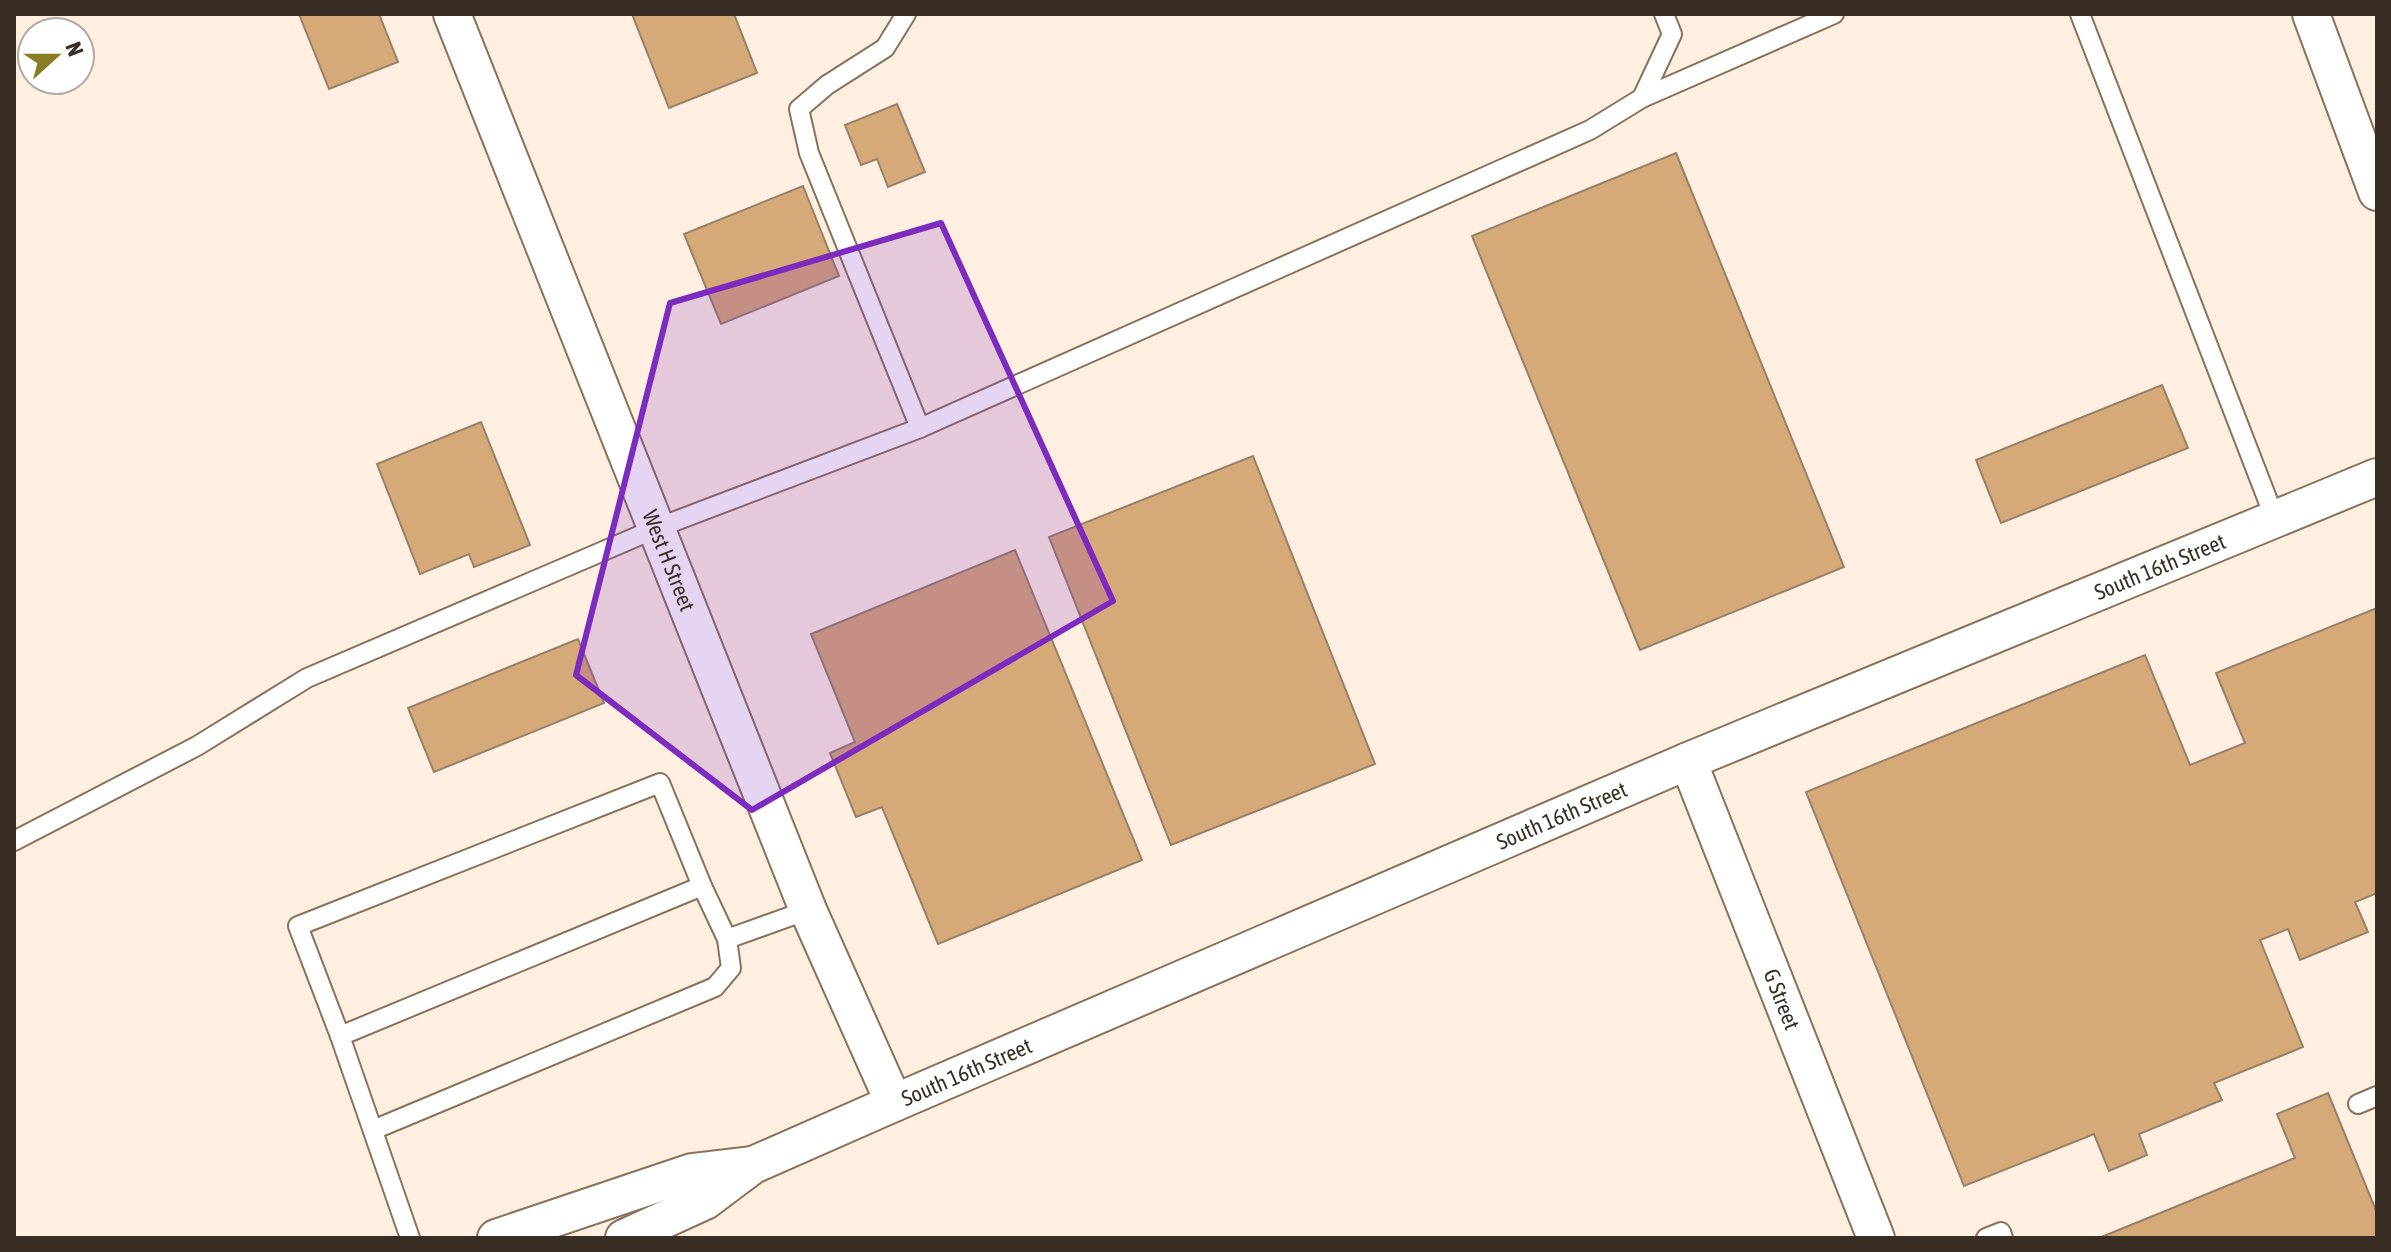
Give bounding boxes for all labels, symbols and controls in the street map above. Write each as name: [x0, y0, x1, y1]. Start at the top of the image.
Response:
north arrow: [16, 16, 96, 96]
text: N: [60, 38, 89, 60]
street label: West H Street: [637, 506, 701, 615]
street label: South 16th Street: [2091, 528, 2229, 605]
street label: South 16th Street: [1493, 776, 1631, 855]
street label: G Street: [1758, 965, 1806, 1033]
street label: South 16th Street: [897, 1032, 1036, 1111]

